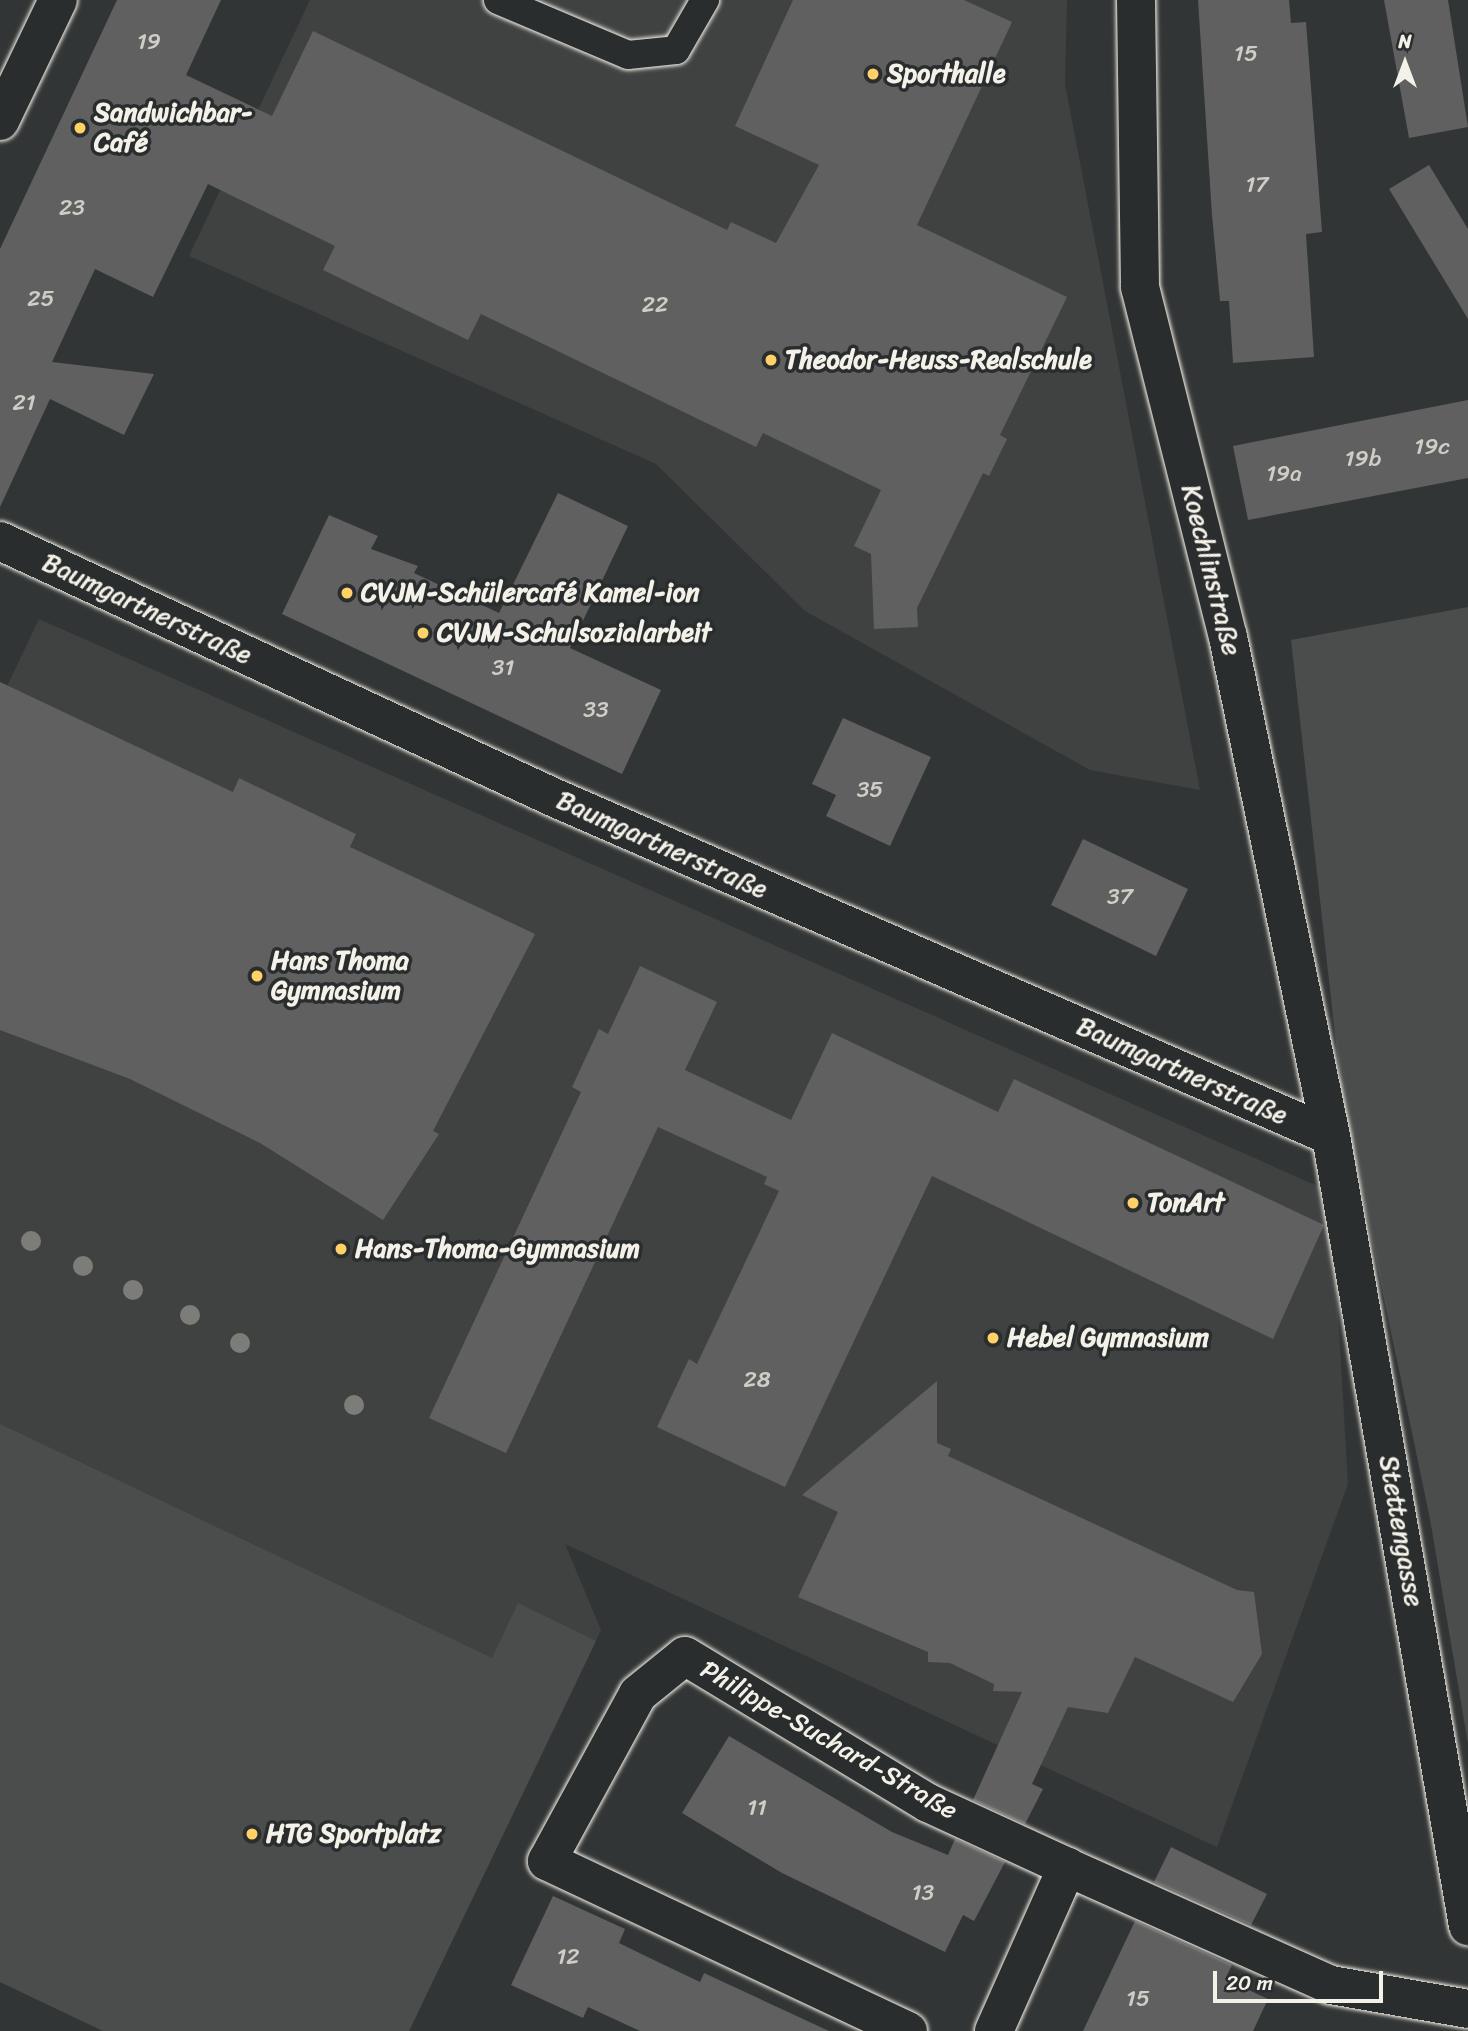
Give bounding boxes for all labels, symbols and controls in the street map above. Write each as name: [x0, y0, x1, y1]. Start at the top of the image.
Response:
text: N: [1398, 25, 1412, 58]
house number: 19: [137, 28, 161, 56]
north arrow: [1370, 28, 1440, 98]
house number: 15: [1234, 40, 1258, 68]
place label: Sporthalle: [887, 58, 1005, 90]
marker: Sporthalle: [865, 66, 881, 82]
place label: Sandwichbar- Café: [94, 97, 252, 158]
marker: Sandwichbar- Café: [72, 120, 88, 136]
house number: 17: [1246, 171, 1268, 199]
house number: 23: [59, 194, 85, 222]
house number: 25: [27, 285, 55, 313]
house number: 22: [642, 291, 668, 319]
place label: Theodor-Heuss-Realschule: [785, 344, 1092, 376]
marker: Theodor-Heuss-Realschule: [763, 352, 779, 368]
house number: 21: [12, 389, 36, 417]
house number: 19c: [1414, 433, 1450, 461]
house number: 19b: [1345, 445, 1381, 473]
house number: 19a: [1266, 460, 1302, 488]
street label: Koechlinstraße: [1175, 481, 1247, 659]
street label: Baumgartnerstraße: [37, 547, 257, 671]
place label: CVJM-Schülercafé Kamel-ion: [361, 577, 700, 609]
marker: CVJM-Schülercafé Kamel-ion: [339, 585, 355, 601]
place label: CVJM-Schulsozialarbeit: [437, 617, 711, 649]
marker: CVJM-Schulsozialarbeit: [415, 625, 431, 641]
house number: 31: [492, 654, 514, 682]
house number: 33: [583, 696, 609, 724]
house number: 35: [857, 776, 883, 804]
street label: Baumgartnerstraße: [552, 785, 772, 905]
house number: 37: [1107, 883, 1133, 911]
place label: Hans Thoma Gymnasium: [271, 945, 410, 1006]
marker: Hans Thoma Gymnasium: [249, 968, 265, 984]
street label: Baumgartnerstraße: [1072, 1011, 1292, 1131]
place label: TonArt: [1147, 1187, 1225, 1219]
marker: TonArt: [1125, 1195, 1141, 1211]
place label: Hans-Thoma-Gymnasium: [355, 1233, 640, 1265]
marker: Hans-Thoma-Gymnasium: [333, 1241, 349, 1257]
place label: Hebel Gymnasium: [1007, 1322, 1210, 1354]
marker: Hebel Gymnasium: [985, 1330, 1001, 1346]
house number: 28: [743, 1366, 771, 1394]
street label: Stettengasse: [1372, 1453, 1430, 1609]
street label: Philippe-Suchard-Straße: [695, 1654, 963, 1826]
house number: 11: [747, 1794, 767, 1822]
place label: HTG Sportplatz: [266, 1818, 441, 1850]
marker: HTG Sportplatz: [244, 1826, 260, 1842]
house number: 13: [912, 1879, 934, 1907]
house number: 12: [556, 1943, 580, 1971]
scale bar: [1216, 1958, 1386, 2002]
text: 20 m: [1226, 1964, 1273, 2002]
house number: 15: [1126, 1985, 1150, 2013]

